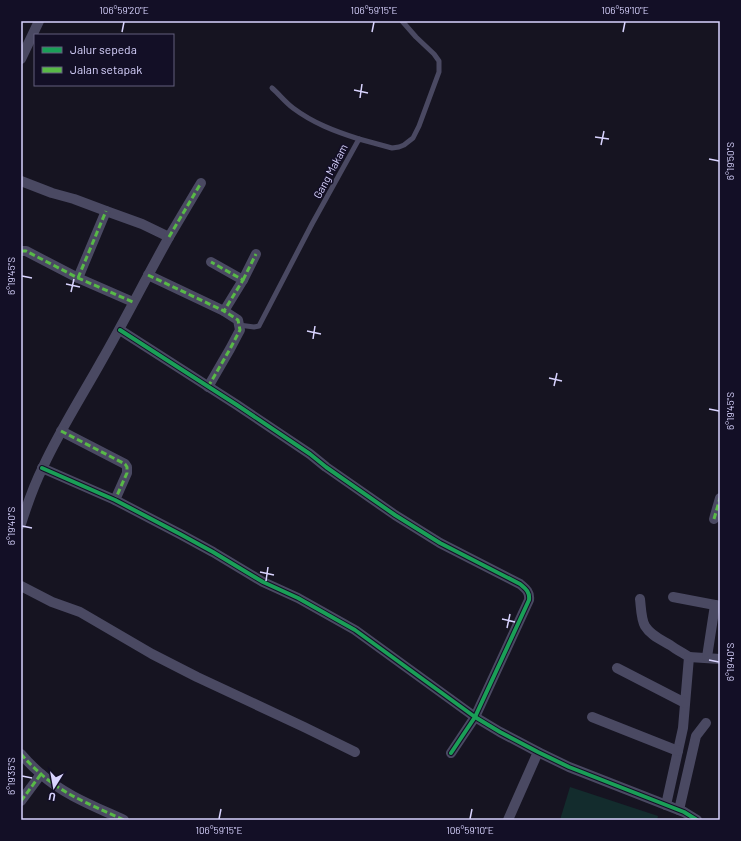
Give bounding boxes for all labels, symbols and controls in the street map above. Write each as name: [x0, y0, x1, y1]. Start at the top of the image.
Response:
text: 106°59'20"E: [99, 4, 149, 16]
text: 106°59'15"E: [350, 4, 398, 16]
text: 106°59'10"E: [601, 4, 649, 16]
legend: [34, 34, 174, 86]
text: Jalur sepeda: [70, 42, 137, 56]
text: Jalan setapak: [70, 62, 142, 76]
street label: Gang Makam: [310, 141, 350, 201]
text: 6°19'50"S: [724, 142, 736, 180]
text: 6°19'45"S: [5, 257, 17, 295]
text: 6°19'45"S: [724, 392, 736, 430]
text: 6°19'40"S: [5, 507, 17, 545]
text: 6°19'40"S: [724, 643, 736, 681]
text: 6°19'35"S: [5, 757, 17, 795]
north arrow: [34, 767, 74, 807]
text: U: [47, 790, 57, 804]
text: 106°59'15"E: [195, 824, 243, 836]
text: 106°59'10"E: [446, 824, 494, 836]

